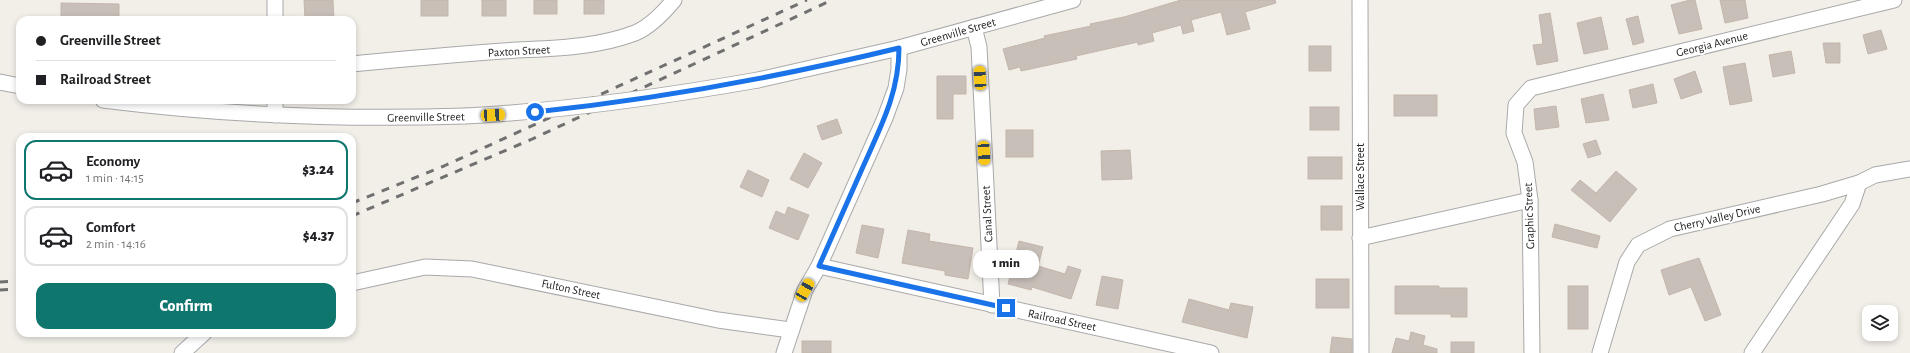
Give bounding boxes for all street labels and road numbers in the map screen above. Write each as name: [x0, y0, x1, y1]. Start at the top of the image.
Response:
street label: Greenville Street: [919, 16, 997, 48]
street label: Georgia Avenue: [1675, 29, 1749, 59]
street label: Paxton Street: [487, 43, 551, 59]
street label: Greenville Street: [387, 110, 465, 124]
street label: Wallace Street: [1354, 143, 1366, 211]
street label: Graphic Street: [1522, 182, 1536, 249]
street label: Canal Street: [980, 185, 994, 243]
street label: Cherry Valley Drive: [1673, 202, 1762, 235]
street label: Fulton Street: [541, 277, 602, 301]
street label: Railroad Street: [1027, 307, 1097, 333]

